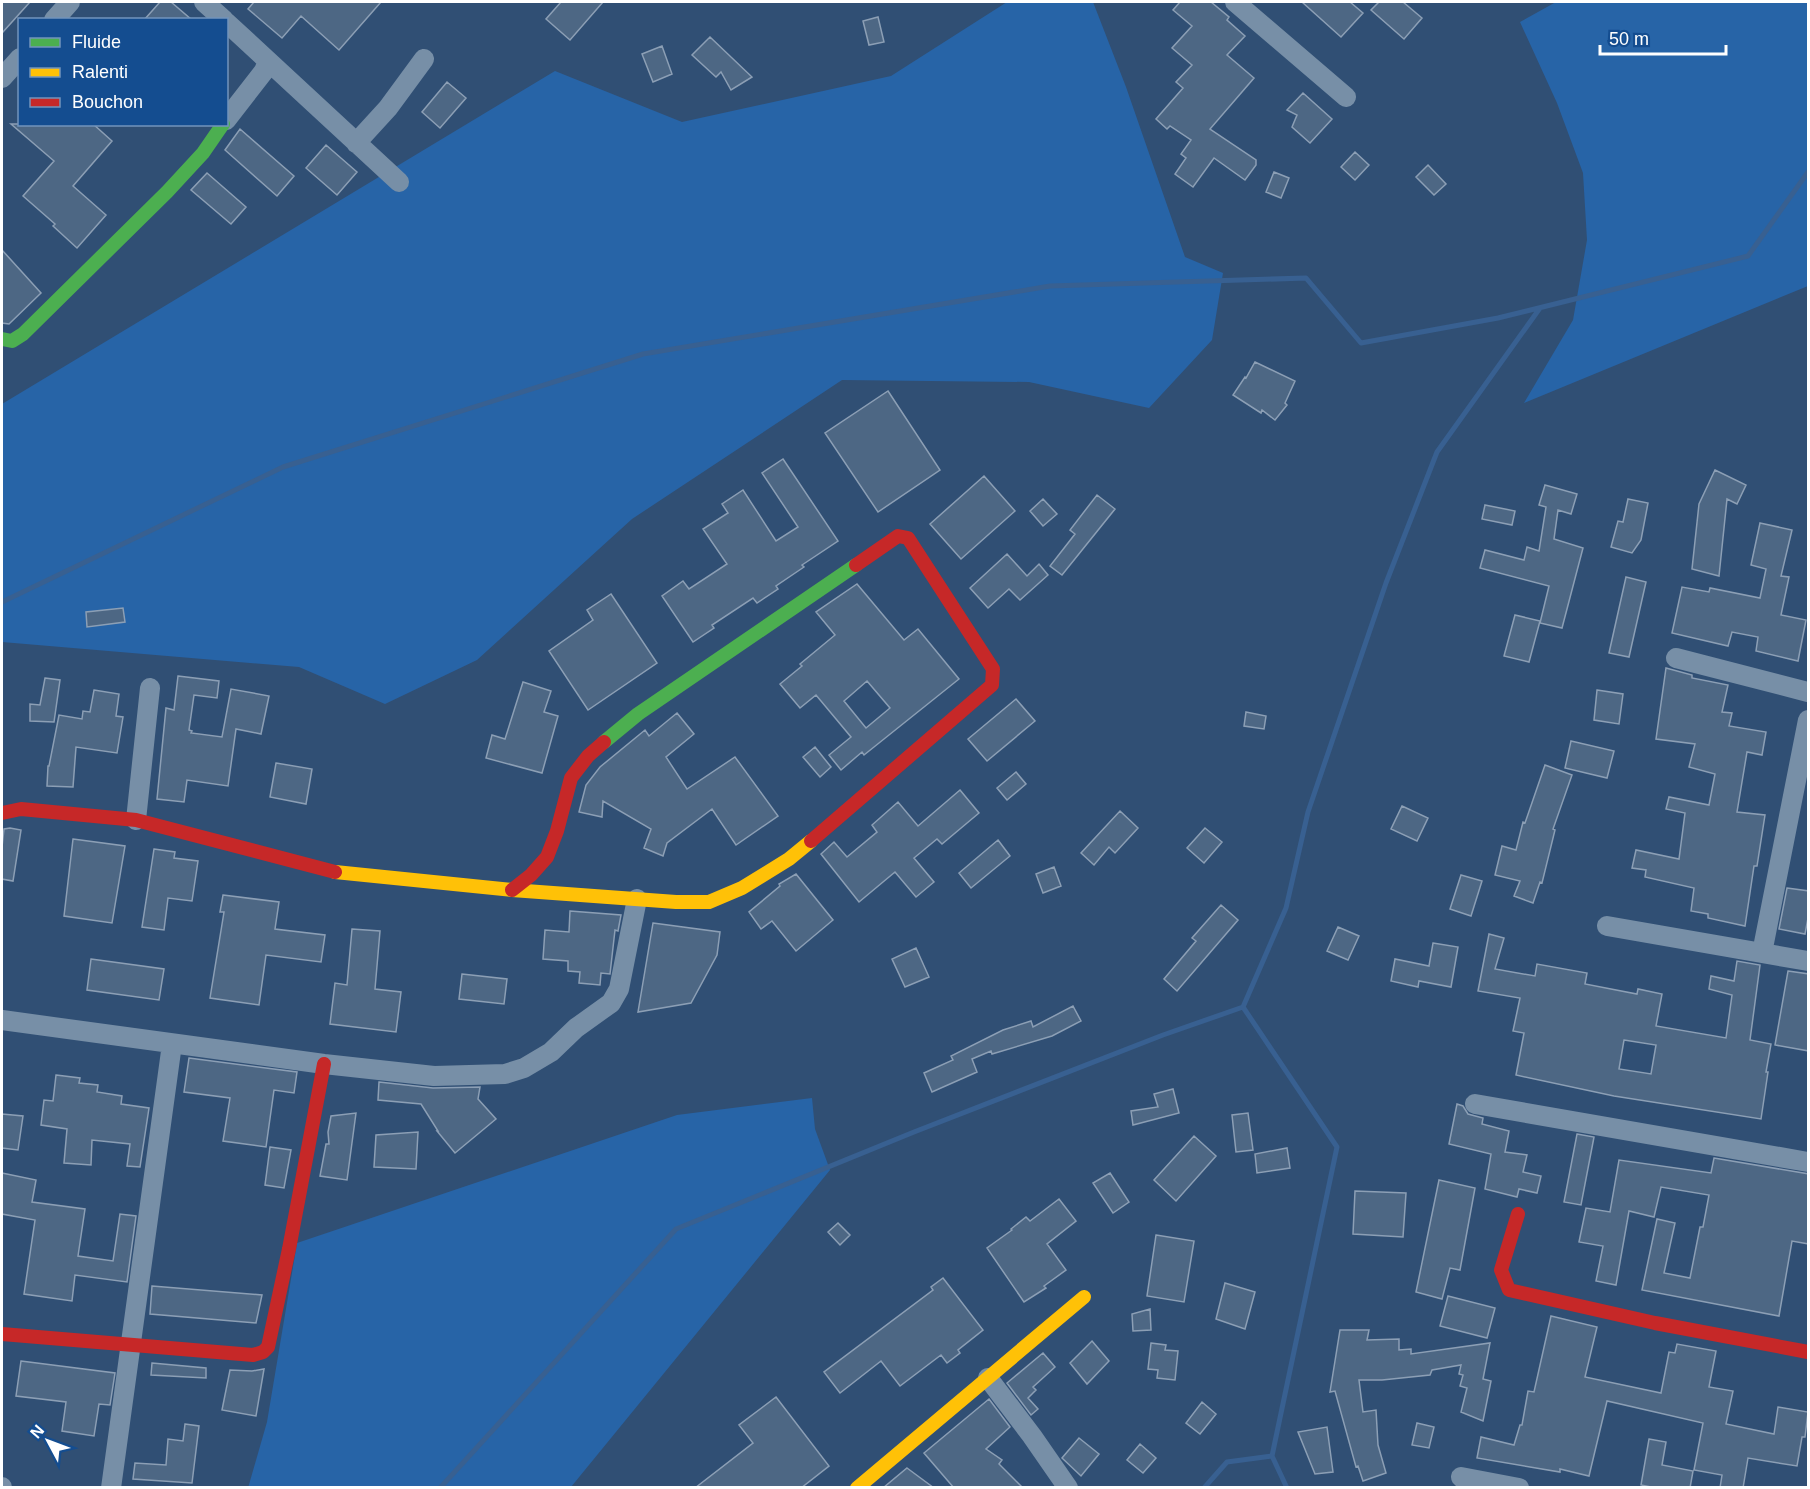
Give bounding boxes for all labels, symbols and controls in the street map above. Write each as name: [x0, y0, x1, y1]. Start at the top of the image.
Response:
legend: [18, 18, 228, 126]
scale bar: [1600, 18, 1726, 56]
text: 50 m: [1609, 29, 1649, 49]
text: Fluide: [72, 32, 121, 52]
text: Ralenti: [72, 62, 128, 82]
text: Bouchon: [72, 92, 143, 112]
north arrow: [18, 1411, 78, 1471]
text: N: [27, 1422, 47, 1441]

